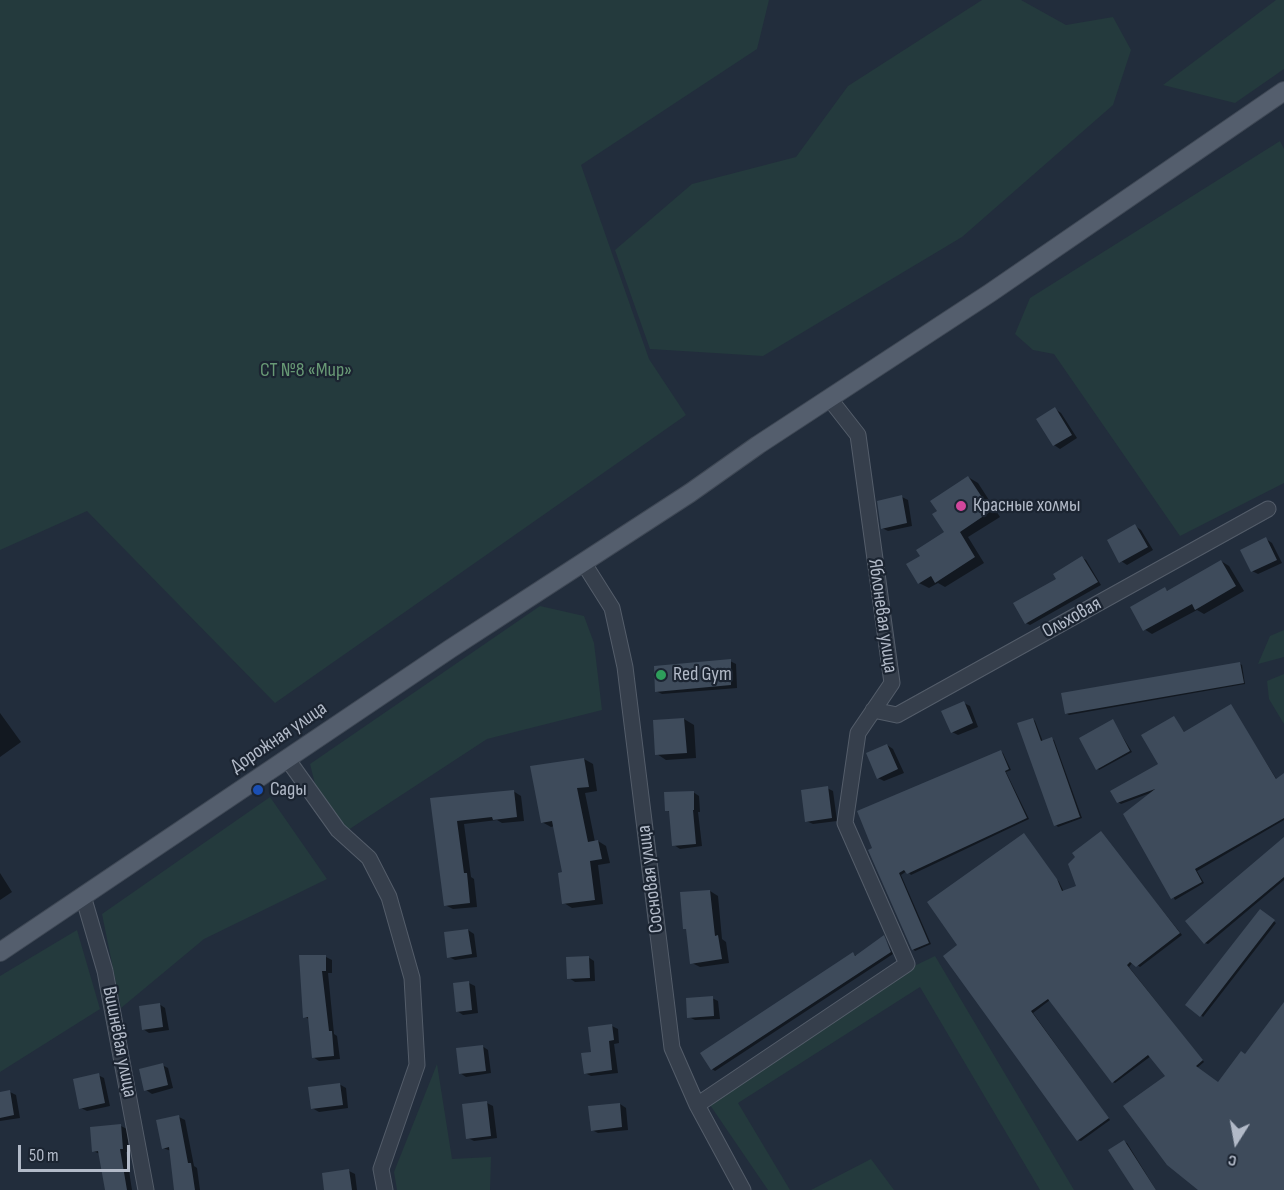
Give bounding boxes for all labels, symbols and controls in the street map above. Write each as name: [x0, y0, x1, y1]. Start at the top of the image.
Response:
park label: СТ №8 «Мир»: [260, 359, 352, 383]
place label: Красные холмы: [973, 494, 1080, 518]
marker: Красные холмы: [954, 499, 968, 513]
street label: Яблоневая улица: [862, 557, 902, 675]
street label: Ольховая: [1038, 592, 1106, 644]
place label: Red Gym: [673, 663, 732, 687]
marker: Red Gym: [654, 668, 668, 682]
street label: Дорожная улица: [226, 697, 332, 779]
place label: Сады: [270, 778, 307, 802]
marker: Сады: [251, 783, 265, 797]
street label: Сосновая улица: [632, 824, 670, 934]
street label: Вишнёвая улица: [96, 985, 142, 1099]
north arrow: [1206, 1112, 1266, 1172]
scale bar: [21, 1133, 134, 1171]
text: 50 m: [29, 1145, 59, 1166]
text: С: [1227, 1150, 1238, 1170]

